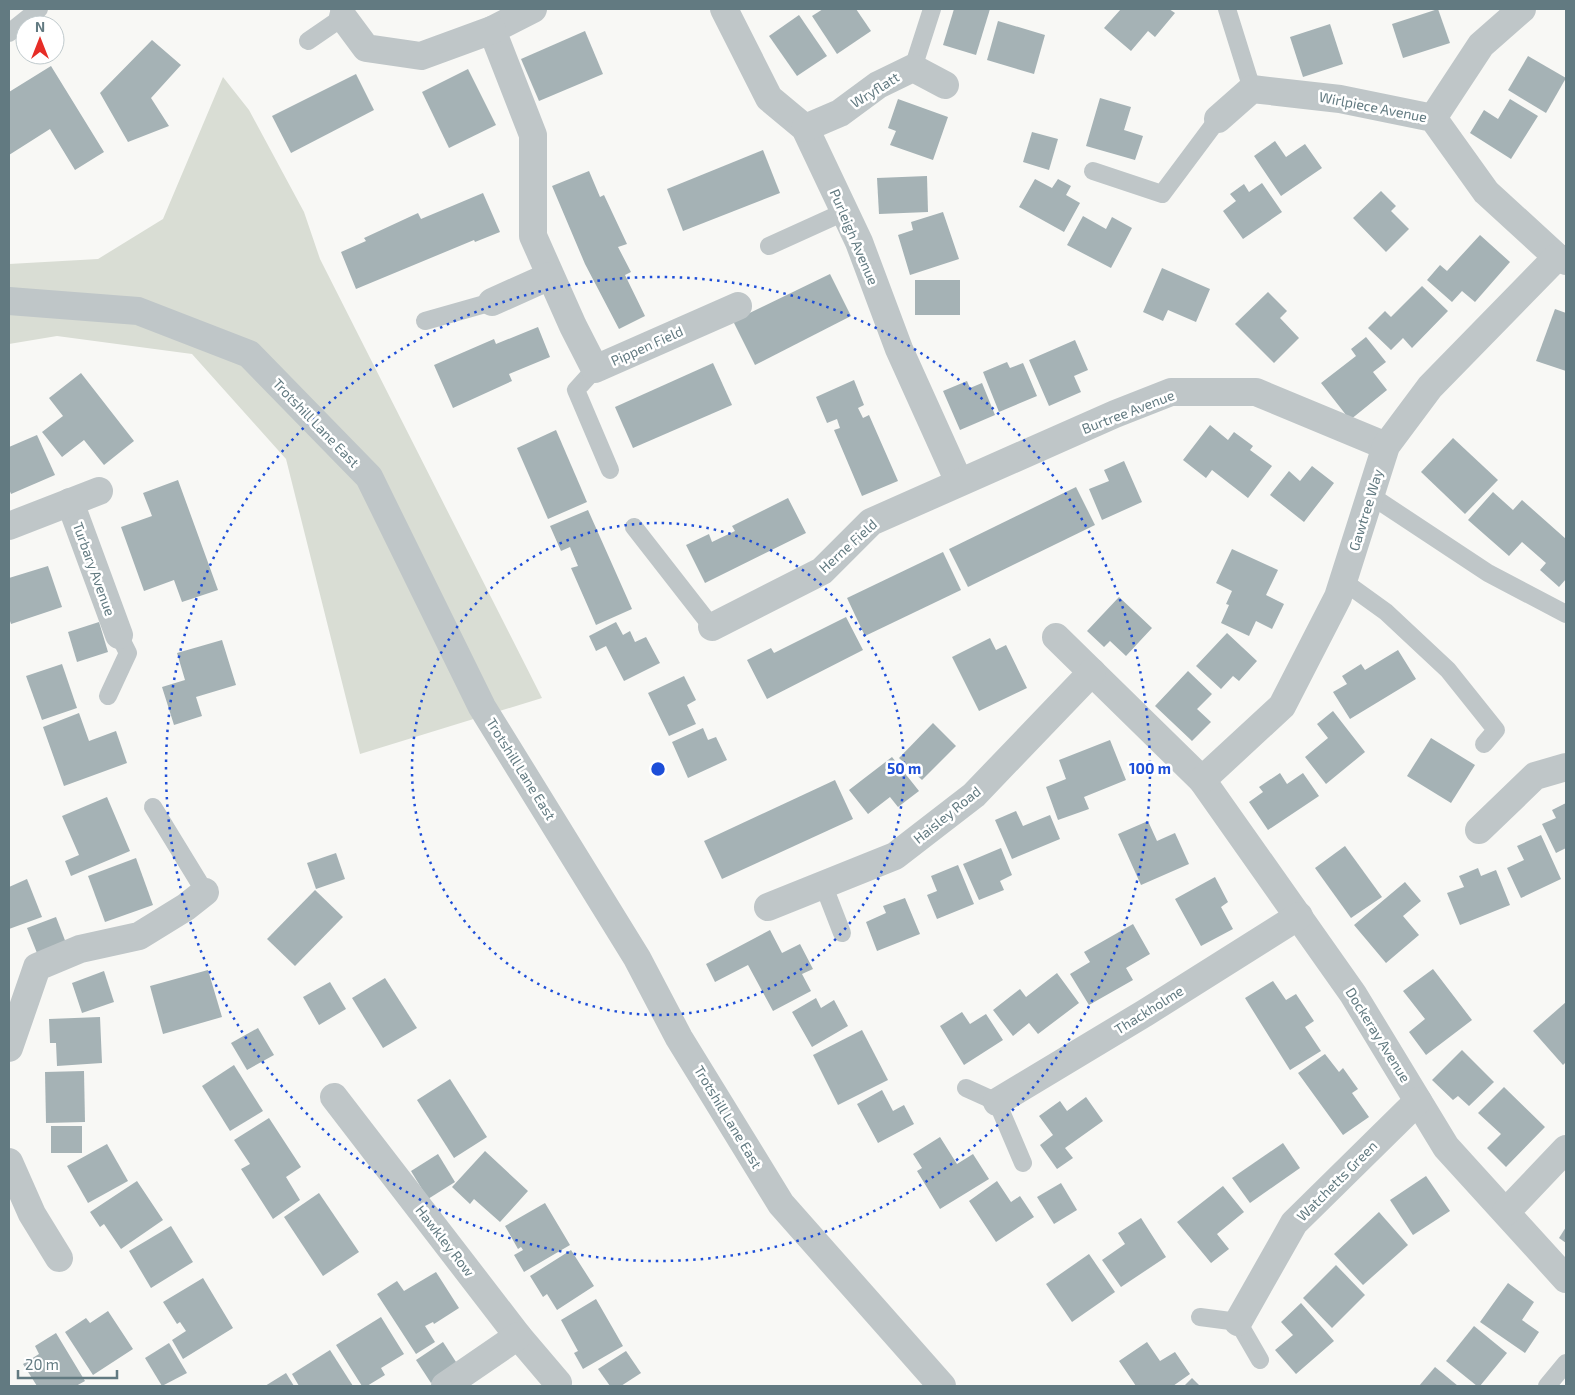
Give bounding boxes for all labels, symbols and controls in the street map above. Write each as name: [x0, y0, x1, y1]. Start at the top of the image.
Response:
north arrow: [15, 15, 65, 65]
text: N: [35, 18, 45, 35]
street label: Wryflatt: [847, 68, 902, 111]
street label: Wirlpiece Avenue: [1318, 88, 1428, 125]
street label: Purleigh Avenue: [827, 186, 882, 287]
street label: Pippen Field: [608, 322, 686, 369]
street label: Trotshill Lane East: [270, 375, 363, 471]
street label: Burtree Avenue: [1079, 386, 1177, 437]
street label: Gawtree Way: [1345, 466, 1386, 553]
street label: Herne Field: [815, 515, 880, 576]
street label: Turbary Avenue: [70, 520, 119, 618]
street label: Trotshill Lane East: [483, 715, 560, 823]
text: 50 m: [887, 759, 921, 777]
text: 100 m: [1129, 759, 1171, 777]
centre of rings: [649, 760, 667, 778]
street label: Haisley Road: [910, 782, 984, 847]
street label: Thackholme: [1111, 982, 1186, 1037]
street label: Dockeray Avenue: [1342, 984, 1414, 1085]
street label: Trotshill Lane East: [691, 1062, 766, 1171]
street label: Watchetts Green: [1293, 1137, 1380, 1224]
street label: Hawkley Row: [412, 1202, 479, 1280]
scale bar: [18, 1348, 116, 1380]
text: 20 m: [25, 1355, 59, 1373]

